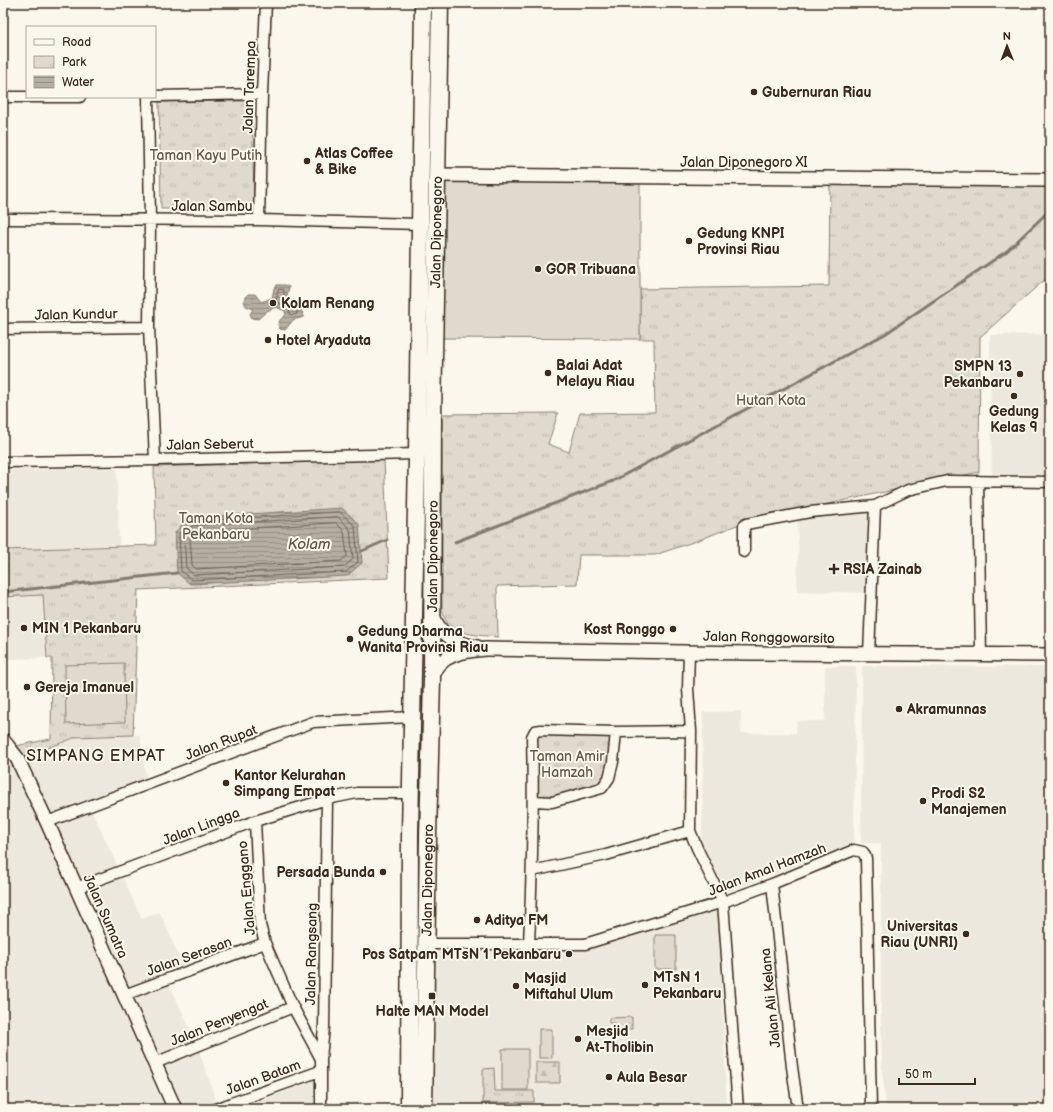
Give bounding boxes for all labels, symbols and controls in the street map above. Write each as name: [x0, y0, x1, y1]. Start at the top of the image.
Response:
legend: [26, 26, 156, 98]
north arrow: [987, 26, 1027, 66]
text: N: [1003, 30, 1011, 43]
text: Road: [62, 35, 91, 50]
street label: Jalan Tarempa: [239, 40, 260, 134]
text: Park: [62, 55, 86, 70]
text: Water: [62, 75, 94, 90]
place label: Gubernuran Riau: [762, 84, 872, 101]
marker: Gubernuran Riau: [749, 87, 759, 97]
place label: Atlas Coffee & Bike: [314, 145, 393, 178]
park label: Taman Kayu Putih: [150, 147, 263, 164]
street label: Jalan Diponegoro XI: [680, 154, 808, 171]
marker: Atlas Coffee & Bike: [302, 156, 312, 166]
street label: Jalan Diponegoro: [427, 176, 446, 288]
street label: Jalan Sambu: [172, 198, 252, 215]
place label: Gedung KNPI Provinsi Riau: [697, 225, 785, 258]
marker: Gedung KNPI Provinsi Riau: [684, 236, 694, 246]
place label: GOR Tribuana: [546, 261, 636, 278]
marker: GOR Tribuana: [533, 264, 543, 274]
place label: Kolam Renang: [281, 295, 374, 312]
marker: Kolam Renang: [268, 298, 278, 308]
street label: Jalan Kundur: [34, 305, 119, 324]
place label: Hotel Aryaduta: [276, 332, 371, 349]
marker: Hotel Aryaduta: [263, 335, 273, 345]
place label: Balai Adat Melayu Riau: [556, 357, 635, 390]
place label: SMPN 13 Pekanbaru: [944, 358, 1012, 391]
marker: Balai Adat Melayu Riau: [543, 368, 553, 378]
marker: SMPN 13 Pekanbaru: [1015, 369, 1025, 379]
marker: Gedung Kelas 9: [1009, 391, 1019, 401]
park label: Hutan Kota: [736, 392, 806, 409]
place label: Gedung Kelas 9: [989, 403, 1039, 436]
street label: Jalan Seberut: [166, 435, 255, 454]
street label: Jalan Diponegoro: [424, 500, 442, 612]
park label: Taman Kota Pekanbaru: [179, 510, 253, 543]
water label: Kolam: [288, 535, 330, 554]
place label: RSIA Zainab: [843, 561, 922, 578]
marker: RSIA Zainab: [828, 563, 840, 575]
place label: MIN 1 Pekanbaru: [32, 620, 141, 637]
place label: Kost Ronggo: [584, 621, 665, 638]
marker: MIN 1 Pekanbaru: [19, 623, 29, 633]
place label: Gedung Dharma Wanita Provinsi Riau: [358, 623, 489, 656]
marker: Kost Ronggo: [668, 624, 678, 634]
street label: Jalan Ronggowarsito: [703, 628, 835, 647]
marker: Gedung Dharma Wanita Provinsi Riau: [345, 634, 355, 644]
place label: Gereja Imanuel: [35, 679, 134, 696]
marker: Gereja Imanuel: [22, 682, 32, 692]
place label: Akramunnas: [906, 701, 987, 718]
marker: Akramunnas: [894, 704, 904, 714]
street label: Jalan Rupat: [183, 721, 260, 764]
district label: SIMPANG EMPAT: [26, 747, 166, 766]
park label: Taman Amir Hamzah: [530, 748, 605, 781]
place label: Kantor Kelurahan Simpang Empat: [234, 767, 346, 800]
marker: Kantor Kelurahan Simpang Empat: [221, 778, 231, 788]
place label: Prodi S2 Manajemen: [931, 785, 1007, 818]
marker: Prodi S2 Manajemen: [918, 796, 928, 806]
street label: Jalan Lingga: [160, 804, 242, 849]
street label: Jalan Diponegoro: [419, 824, 437, 936]
street label: Jalan Amal Hamzah: [706, 839, 829, 900]
street label: Jalan Enggano: [234, 840, 259, 936]
place label: Persada Bunda: [277, 864, 375, 881]
marker: Persada Bunda: [378, 867, 388, 877]
street label: Jalan Sumatra: [79, 872, 132, 961]
street label: Jalan Rangsang: [302, 903, 321, 1005]
place label: Aditya FM: [484, 912, 548, 929]
marker: Aditya FM: [472, 915, 482, 925]
place label: Universitas Riau (UNRI): [881, 918, 958, 951]
marker: Universitas Riau (UNRI): [961, 929, 971, 939]
street label: Jalan Serasan: [144, 933, 234, 980]
place label: Pos Satpam MTsN 1 Pekanbaru: [362, 946, 561, 963]
street label: Jalan Ali Kelana: [757, 947, 784, 1049]
marker: Pos Satpam MTsN 1 Pekanbaru: [564, 949, 574, 959]
place label: MTsN 1 Pekanbaru: [653, 969, 721, 1002]
place label: Masjid Miftahul Ulum: [524, 970, 613, 1003]
marker: MTsN 1 Pekanbaru: [640, 980, 650, 990]
marker: Masjid Miftahul Ulum: [511, 981, 521, 991]
marker: Halte MAN Model: [427, 991, 437, 1001]
street label: Jalan Penyengat: [168, 995, 271, 1050]
place label: Halte MAN Model: [376, 1003, 488, 1020]
place label: Mesjid At-Tholibin: [585, 1023, 654, 1056]
marker: Mesjid At-Tholibin: [573, 1034, 583, 1044]
street label: Jalan Batam: [223, 1056, 303, 1099]
scale bar: [899, 1060, 975, 1086]
text: 50 m: [905, 1067, 932, 1082]
place label: Aula Besar: [616, 1069, 687, 1086]
marker: Aula Besar: [604, 1072, 614, 1082]

